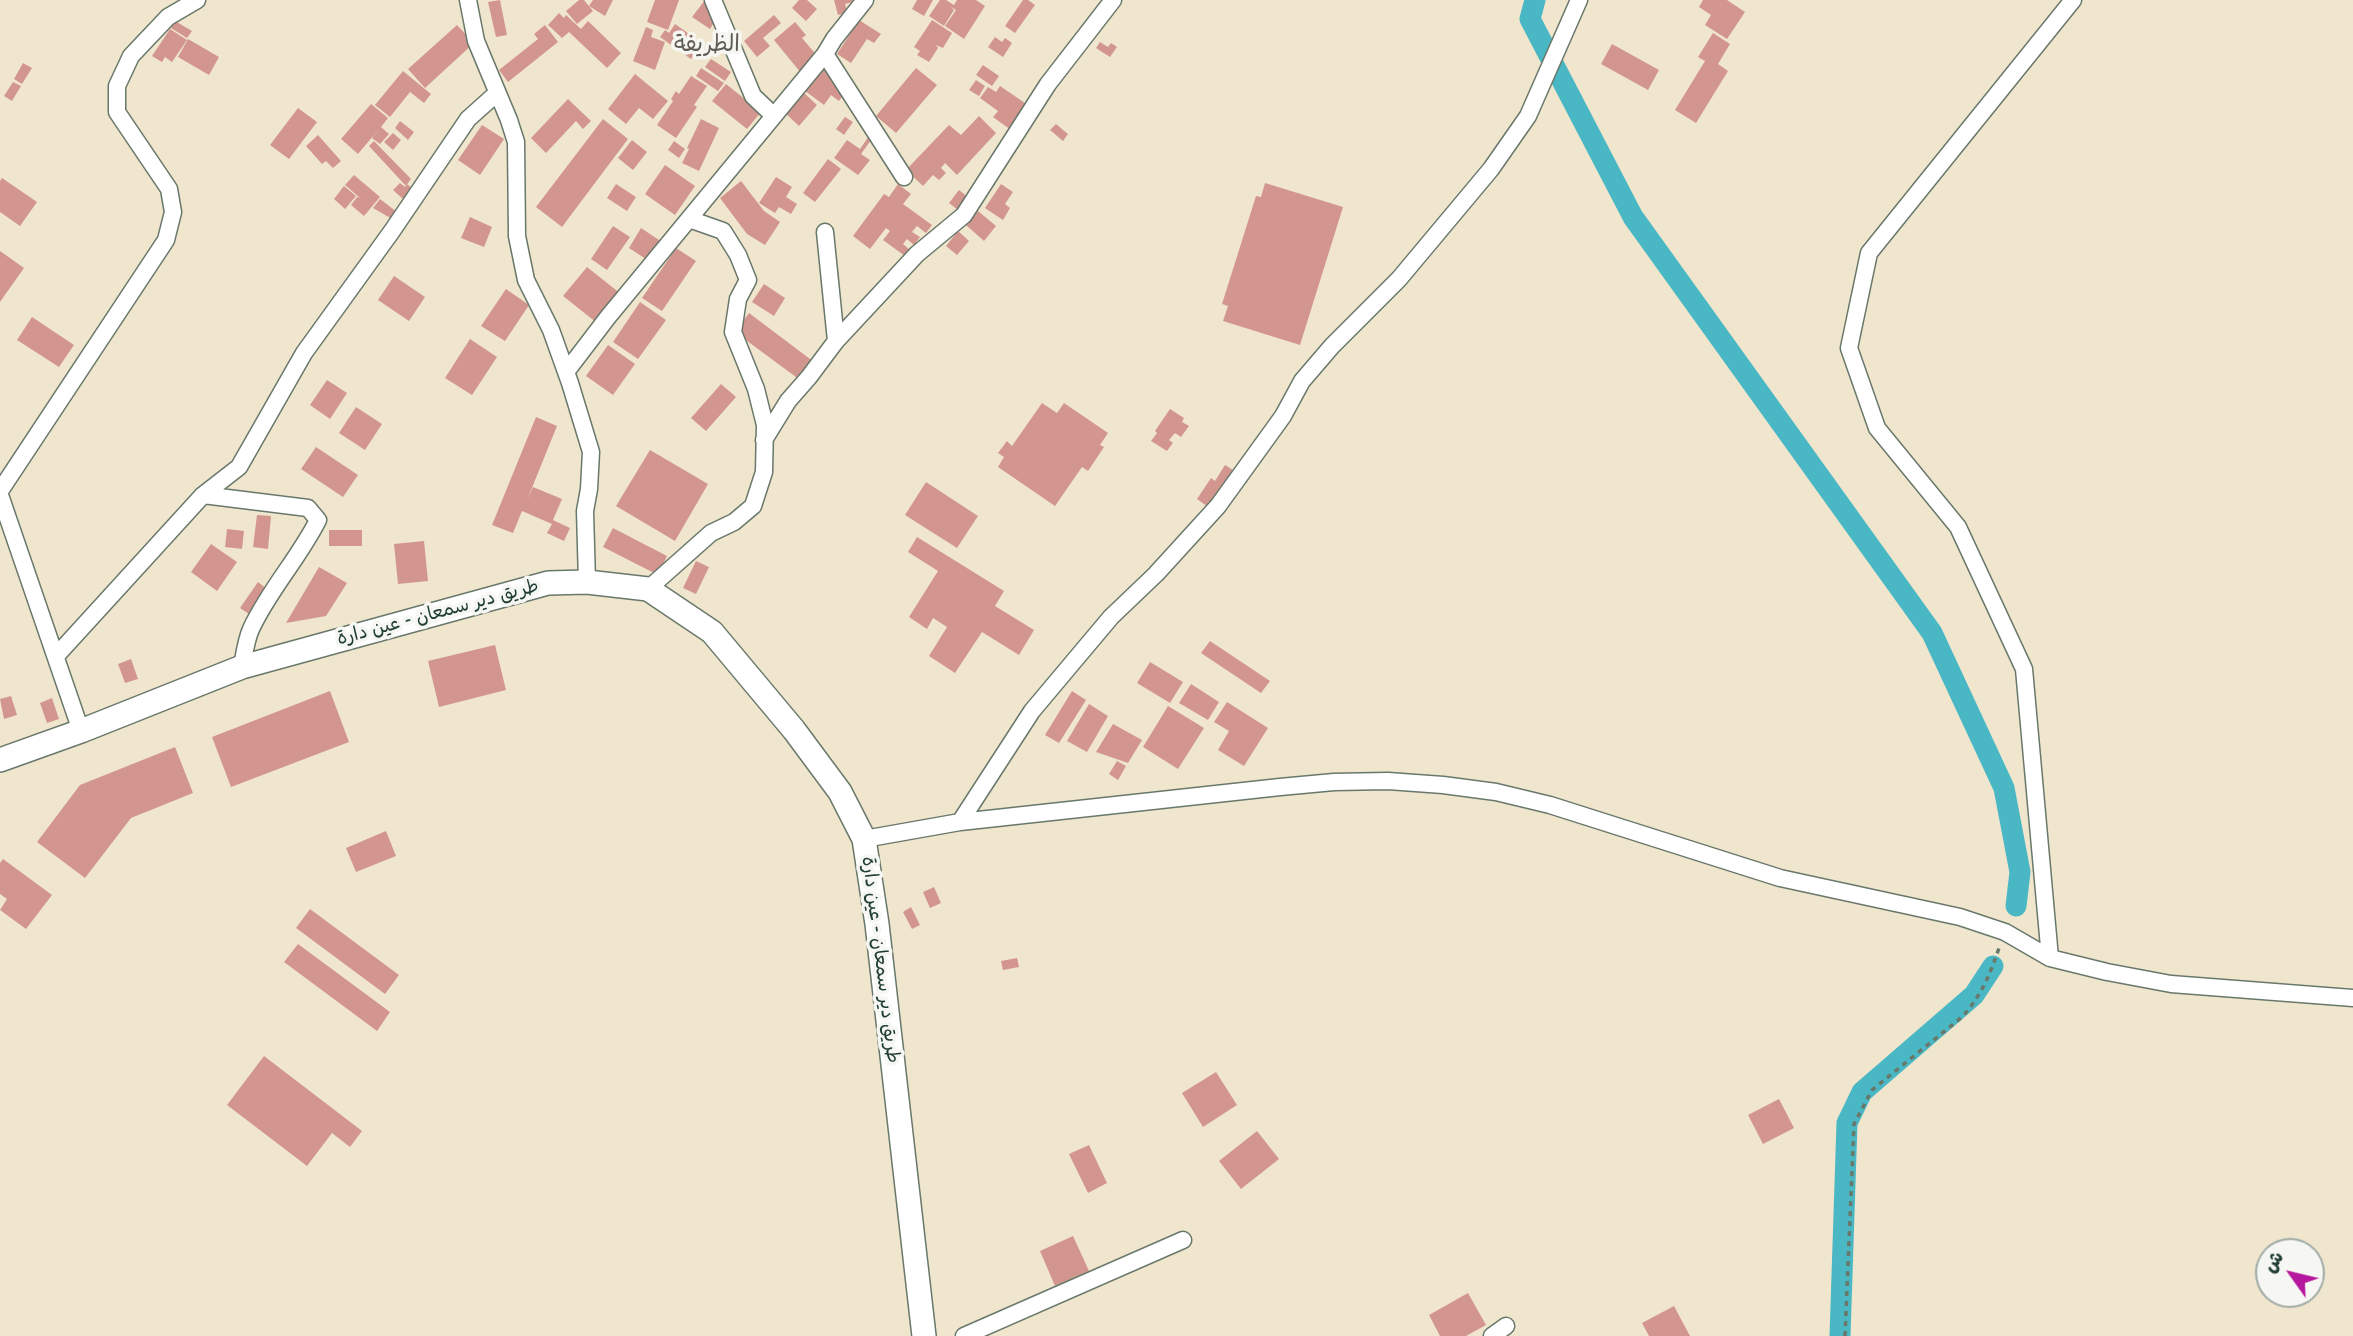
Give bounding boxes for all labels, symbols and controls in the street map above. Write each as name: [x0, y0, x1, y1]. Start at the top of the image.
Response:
district label: الظريفة: [674, 31, 740, 59]
street label: طريق دير سمعان - عين دارة: [335, 575, 541, 651]
street label: طريق دير سمعان - عين دارة: [856, 855, 904, 1065]
north arrow: [2255, 1238, 2325, 1308]
text: ش: [2258, 1247, 2289, 1277]

